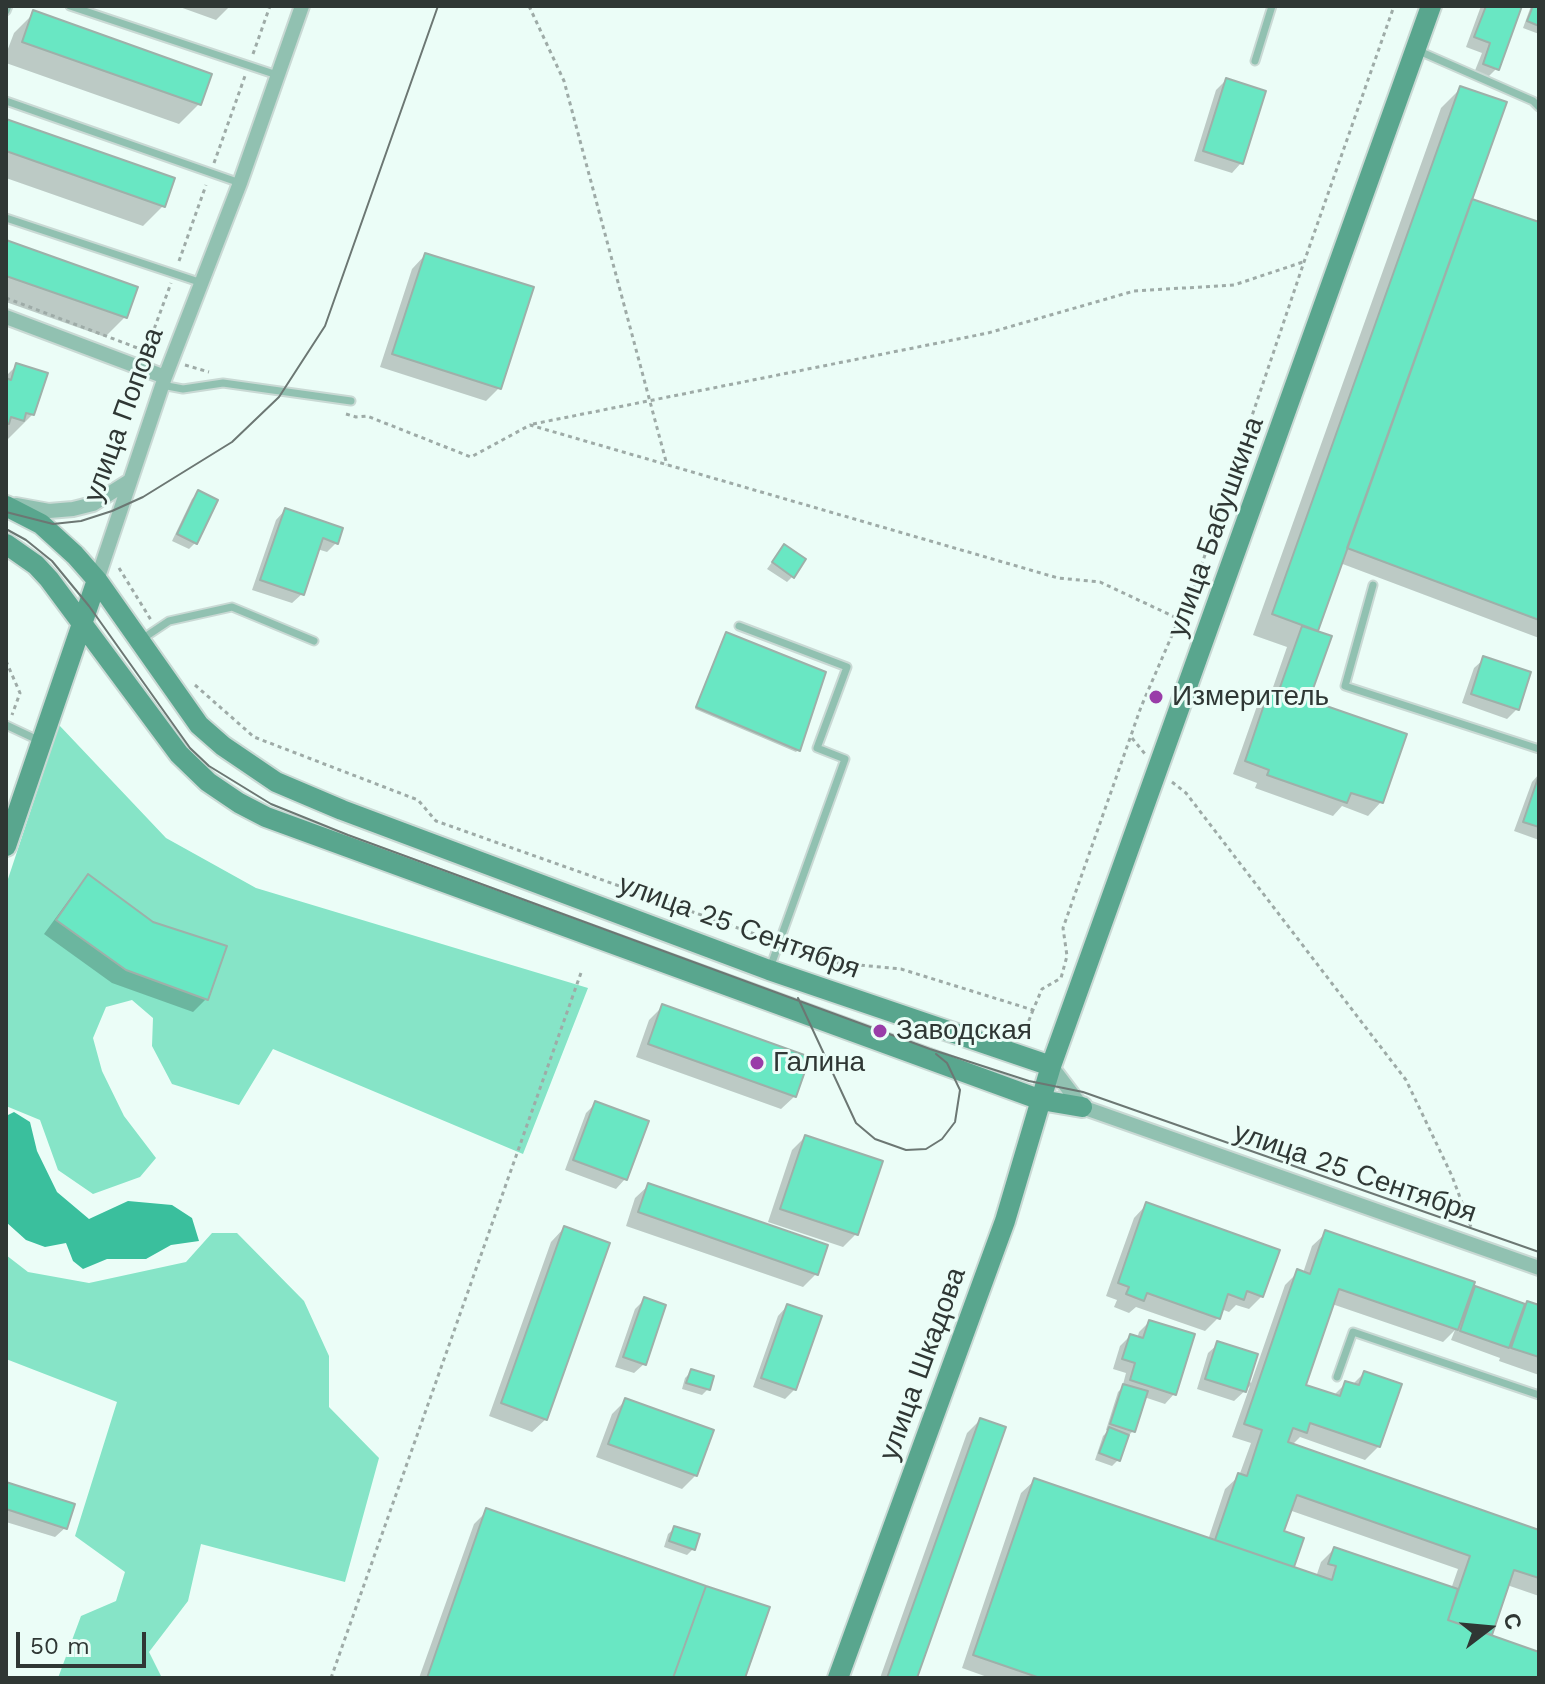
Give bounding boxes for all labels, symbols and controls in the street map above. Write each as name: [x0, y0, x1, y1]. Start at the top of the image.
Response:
street label: улица Попова: [77, 323, 171, 507]
street label: улица Бабушкина: [1161, 413, 1271, 641]
place label: Измеритель: [1172, 680, 1329, 714]
marker: Измеритель: [1147, 688, 1165, 706]
street label: улица 25 Сентября: [614, 868, 864, 986]
place label: Заводская: [896, 1014, 1032, 1048]
marker: Заводская: [871, 1022, 889, 1040]
place label: Галина: [773, 1046, 865, 1080]
marker: Галина: [748, 1054, 766, 1072]
street label: улица 25 Сентября: [1229, 1116, 1481, 1230]
street label: улица Шкадова: [873, 1263, 973, 1465]
north arrow: [1449, 1588, 1529, 1668]
text: С: [1498, 1610, 1527, 1632]
scale bar: [20, 1616, 150, 1666]
text: 50 m: [30, 1632, 90, 1660]

